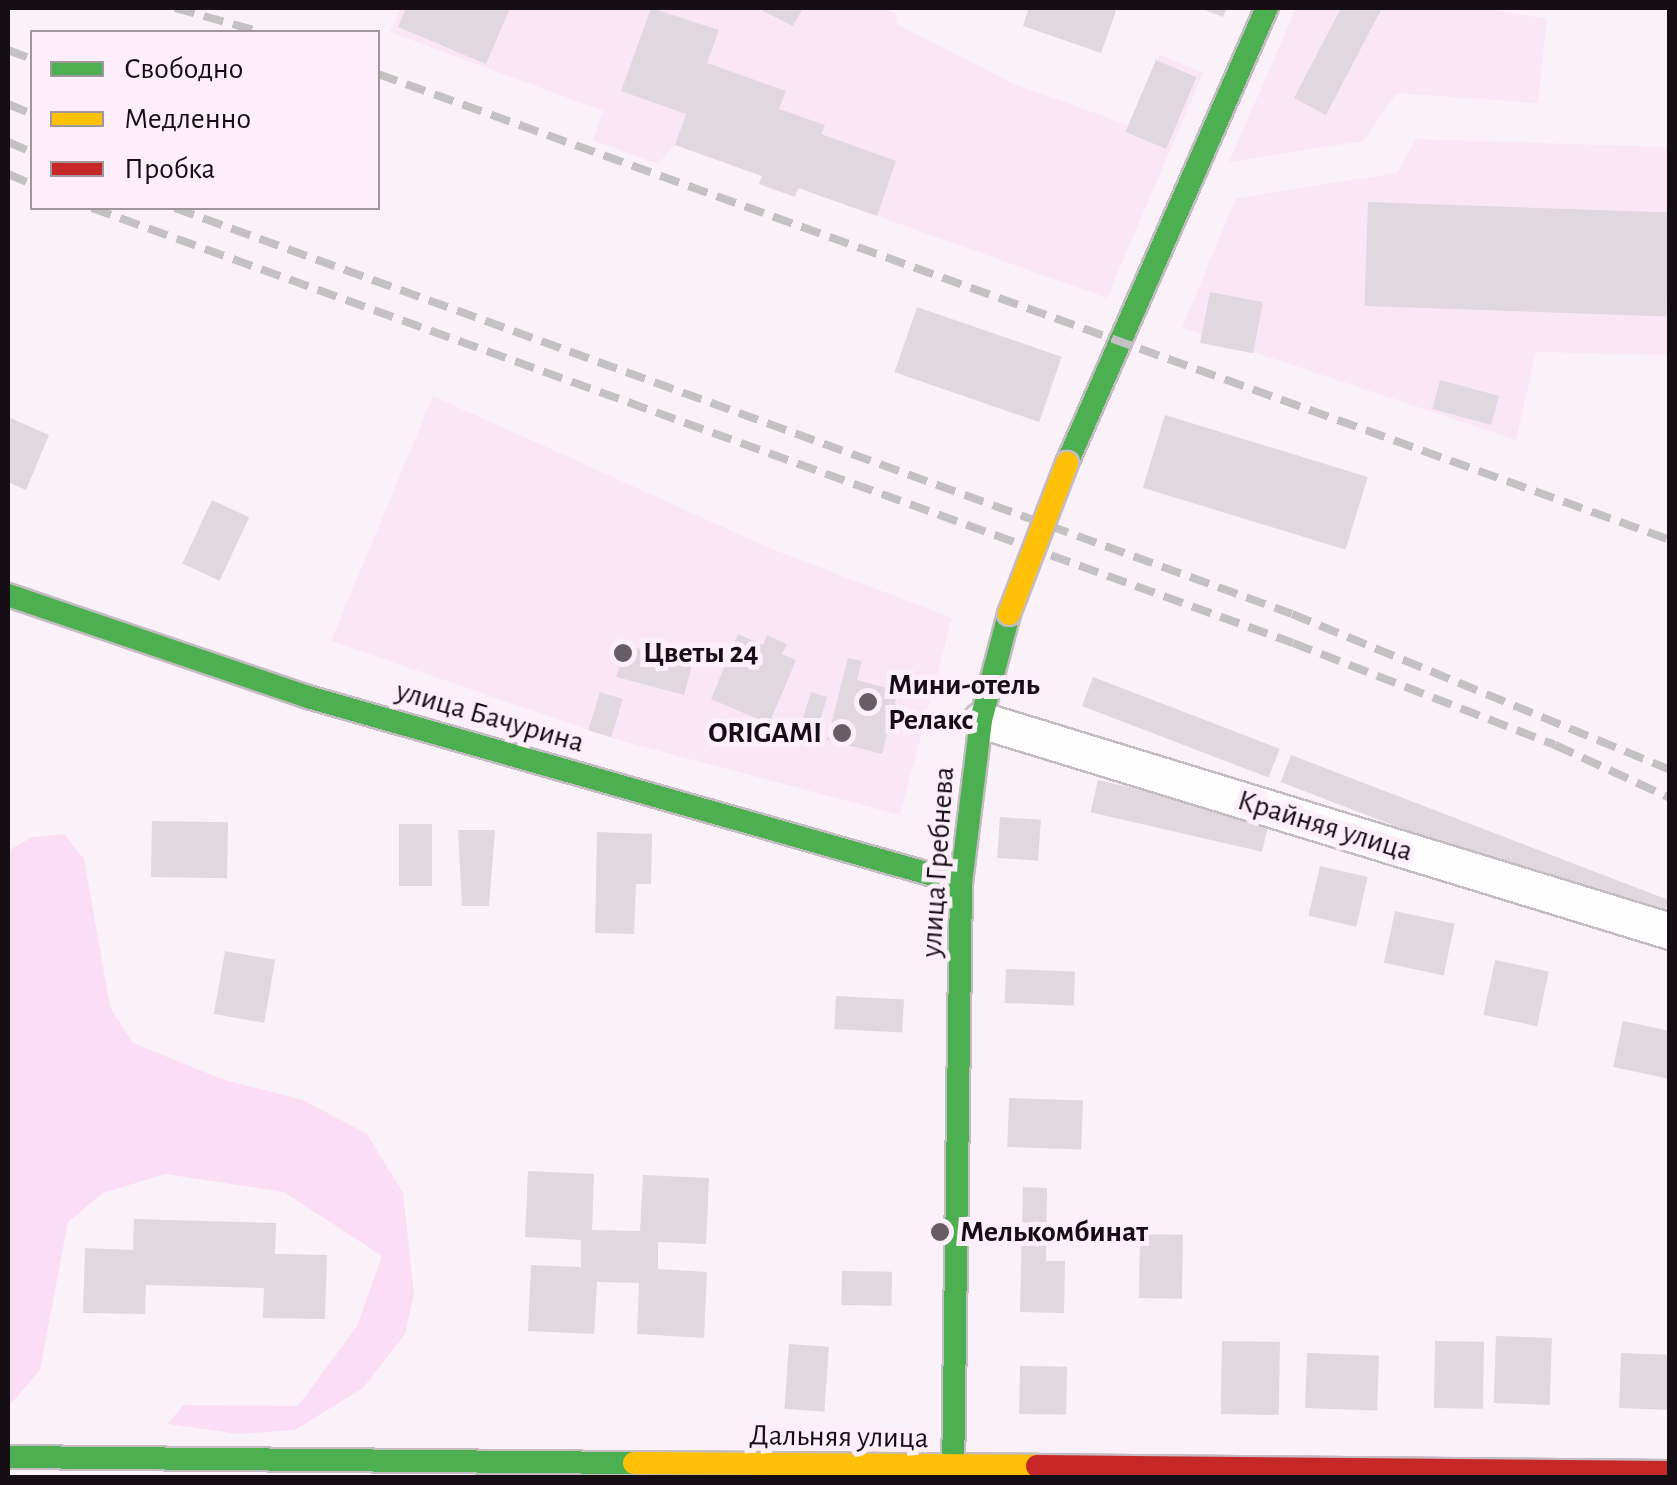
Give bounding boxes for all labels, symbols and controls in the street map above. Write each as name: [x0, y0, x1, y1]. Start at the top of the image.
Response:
legend: [30, 30, 380, 210]
text: Свободно: [124, 54, 243, 84]
text: Медленно: [124, 104, 251, 134]
text: Пробка: [124, 154, 215, 184]
place label: Цветы 24: [643, 635, 759, 671]
marker: Цветы 24: [612, 642, 634, 664]
place label: Мини-отель Релакс: [888, 667, 1040, 738]
street label: улица Бачурина: [392, 673, 588, 761]
marker: Мини-отель Релакс: [857, 691, 879, 713]
place label: ORIGAMI: [708, 715, 822, 751]
marker: ORIGAMI: [831, 722, 853, 744]
street label: улица Гребнева: [913, 765, 963, 959]
street label: Крайняя улица: [1233, 782, 1417, 870]
place label: Мелькомбинат: [960, 1214, 1148, 1250]
marker: Мелькомбинат: [929, 1221, 951, 1243]
street label: Дальняя улица: [749, 1417, 929, 1457]

